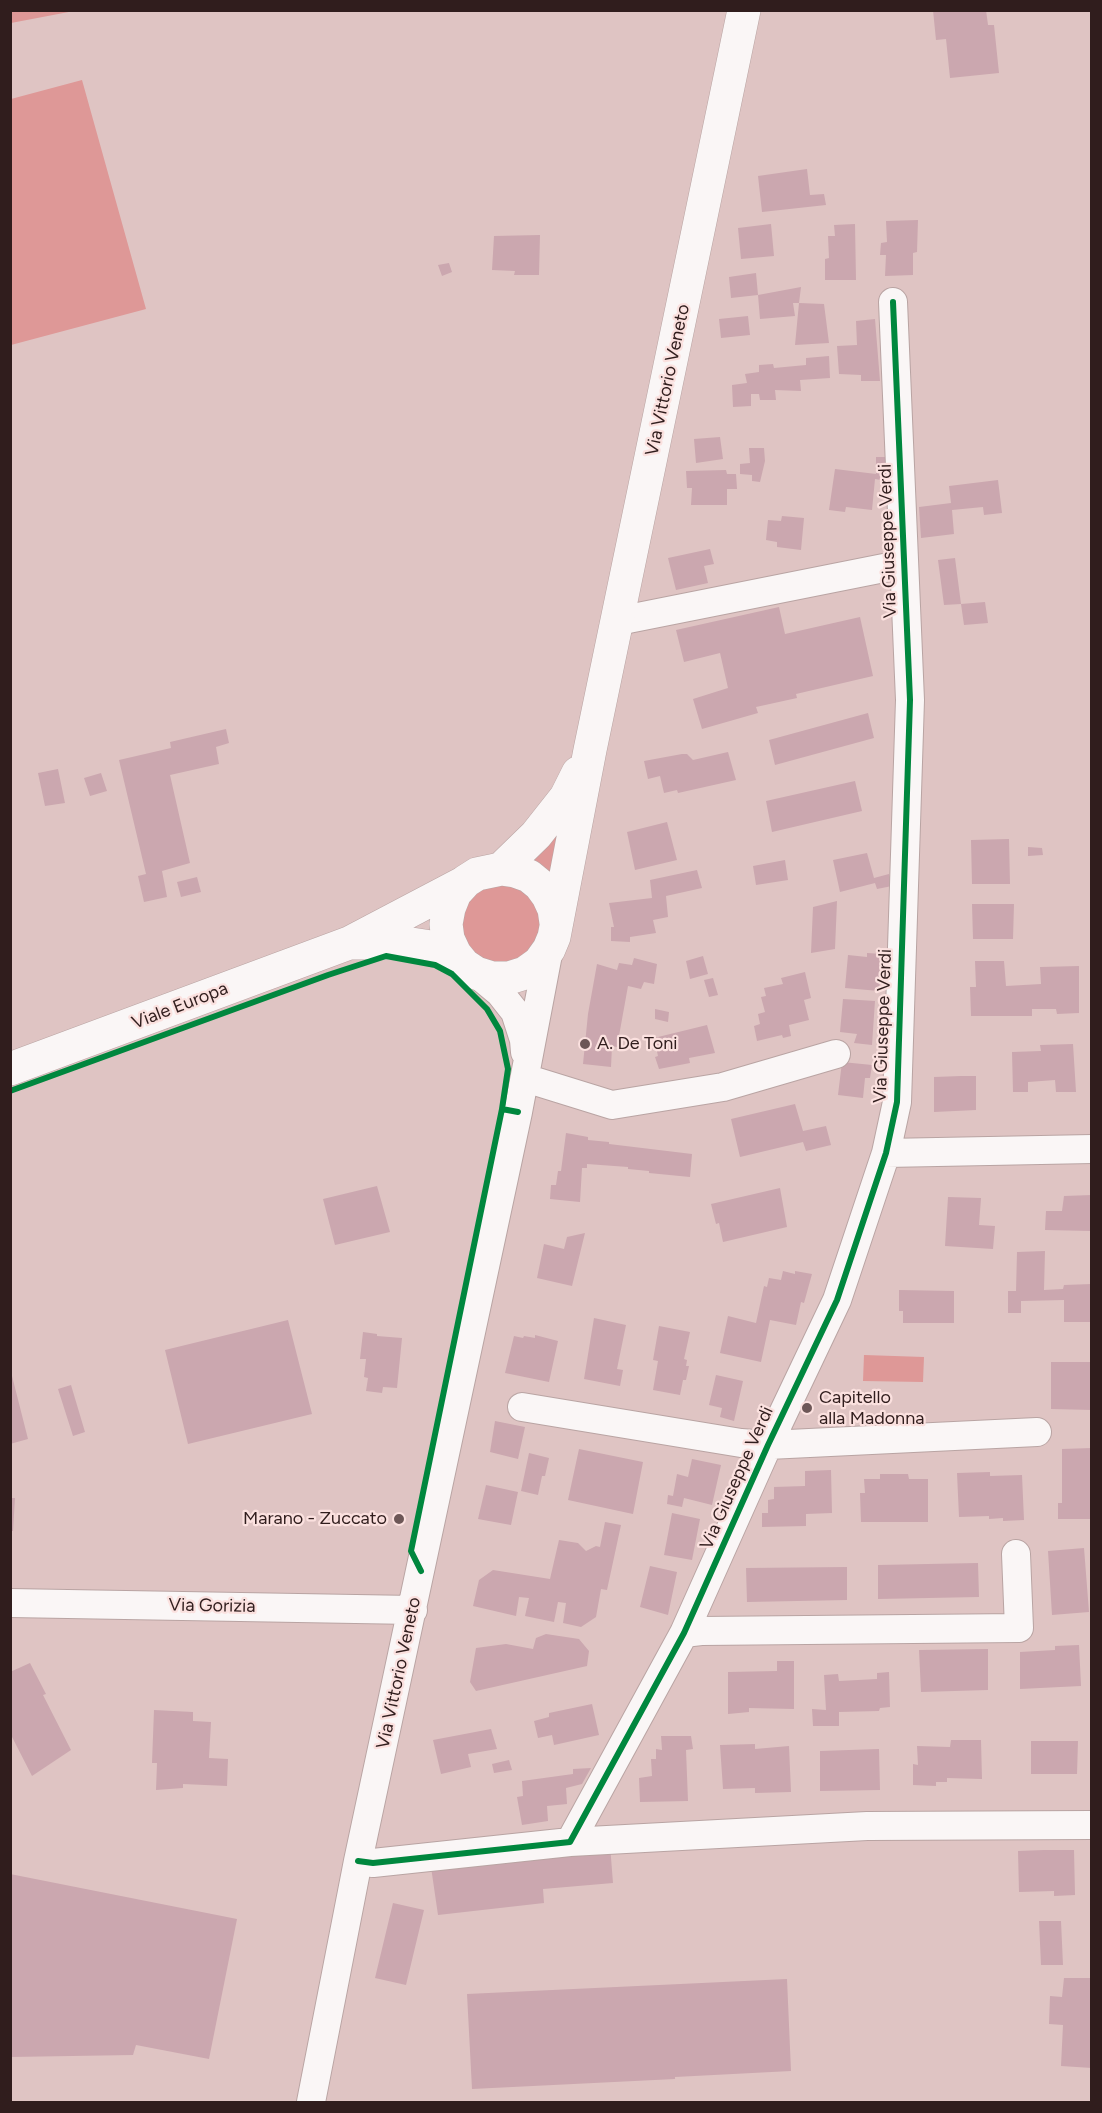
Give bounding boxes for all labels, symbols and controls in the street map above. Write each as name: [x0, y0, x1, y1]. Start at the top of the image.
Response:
street label: Via Vittorio Veneto: [641, 302, 695, 458]
street label: Via Giuseppe Verdi: [875, 464, 901, 618]
street label: Via Giuseppe Verdi: [870, 949, 896, 1103]
street label: Viale Europa: [129, 978, 231, 1034]
place label: A. De Toni: [597, 1033, 678, 1055]
marker: A. De Toni: [578, 1037, 592, 1051]
place label: Capitello alla Madonna: [819, 1387, 924, 1430]
marker: Capitello alla Madonna: [800, 1401, 814, 1415]
street label: Via Giuseppe Verdi: [696, 1403, 778, 1553]
place label: Marano - Zuccato: [243, 1508, 387, 1530]
marker: Marano - Zuccato: [392, 1512, 406, 1526]
street label: Via Gorizia: [168, 1594, 256, 1618]
street label: Via Vittorio Veneto: [372, 1595, 426, 1751]

